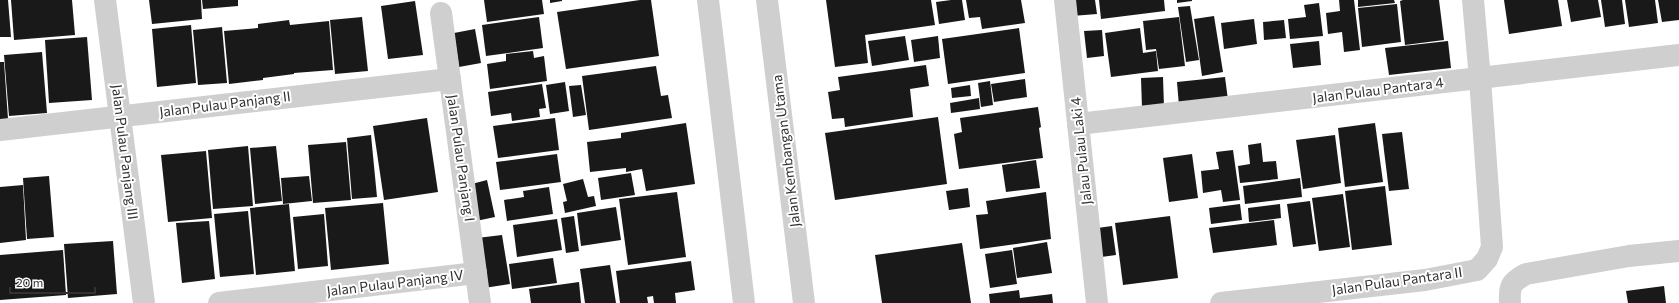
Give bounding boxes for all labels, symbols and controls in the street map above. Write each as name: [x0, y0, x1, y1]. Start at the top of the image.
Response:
street label: Jalan Pulau Pantara 4: [1311, 73, 1445, 106]
street label: Jalan Kembangan Utama: [768, 74, 803, 228]
street label: Jalan Pulau Panjang III: [109, 83, 142, 220]
street label: Jalan Pulau Panjang II: [158, 87, 292, 120]
street label: Jalan Pulau Panjang I: [444, 93, 479, 223]
street label: Jalau Pulau Laki 4: [1066, 96, 1095, 206]
street label: Jalan Pulau Pantara II: [1331, 263, 1463, 298]
street label: Jalan Pulau Panjang IV: [326, 266, 465, 299]
scale bar: [10, 269, 95, 295]
text: 20 m: [16, 275, 43, 289]

